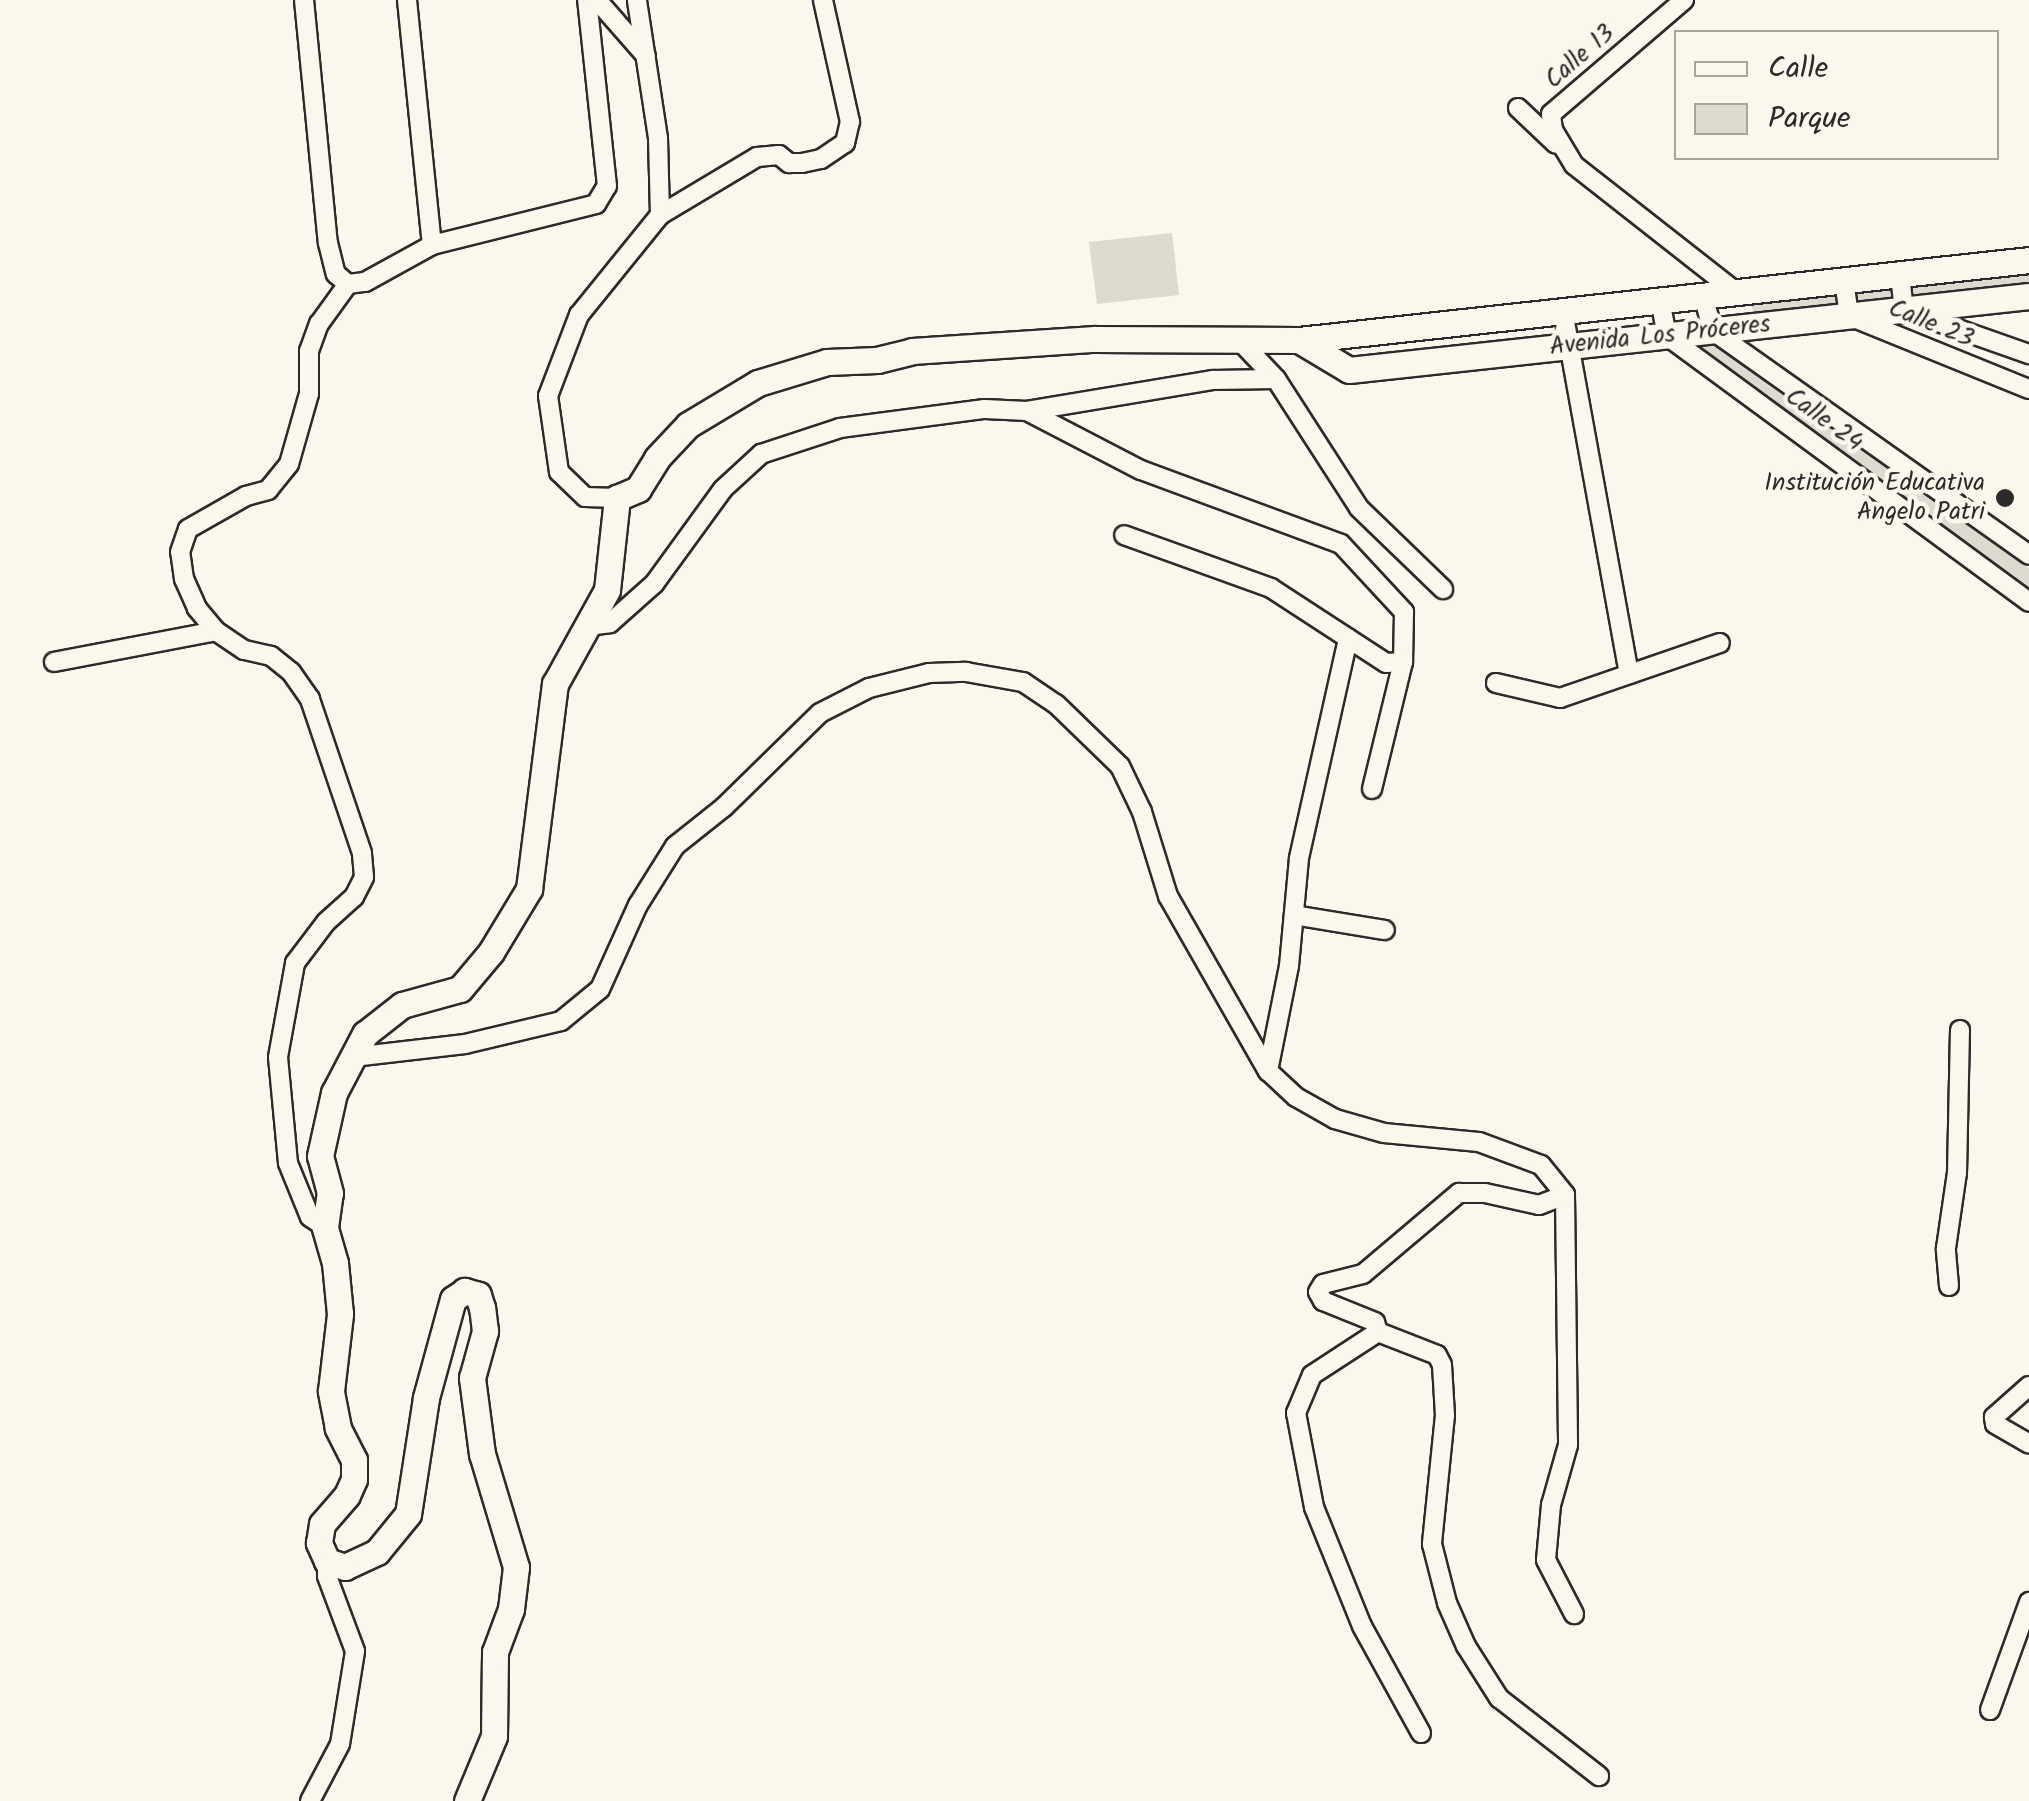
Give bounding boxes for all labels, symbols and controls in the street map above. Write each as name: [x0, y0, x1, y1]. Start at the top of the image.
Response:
street label: Calle 13: [1539, 19, 1621, 95]
legend: [1674, 30, 1999, 160]
text: Calle: [1768, 45, 1828, 93]
text: Parque: [1768, 95, 1850, 143]
street label: Calle 23: [1884, 293, 1978, 355]
street label: Avenida Los Próceres: [1548, 309, 1772, 363]
street label: Calle 24: [1779, 382, 1869, 458]
place label: Institución Educativa Angelo Patri: [1764, 469, 1985, 528]
marker: Institución Educativa Angelo Patri: [1994, 487, 2016, 509]

